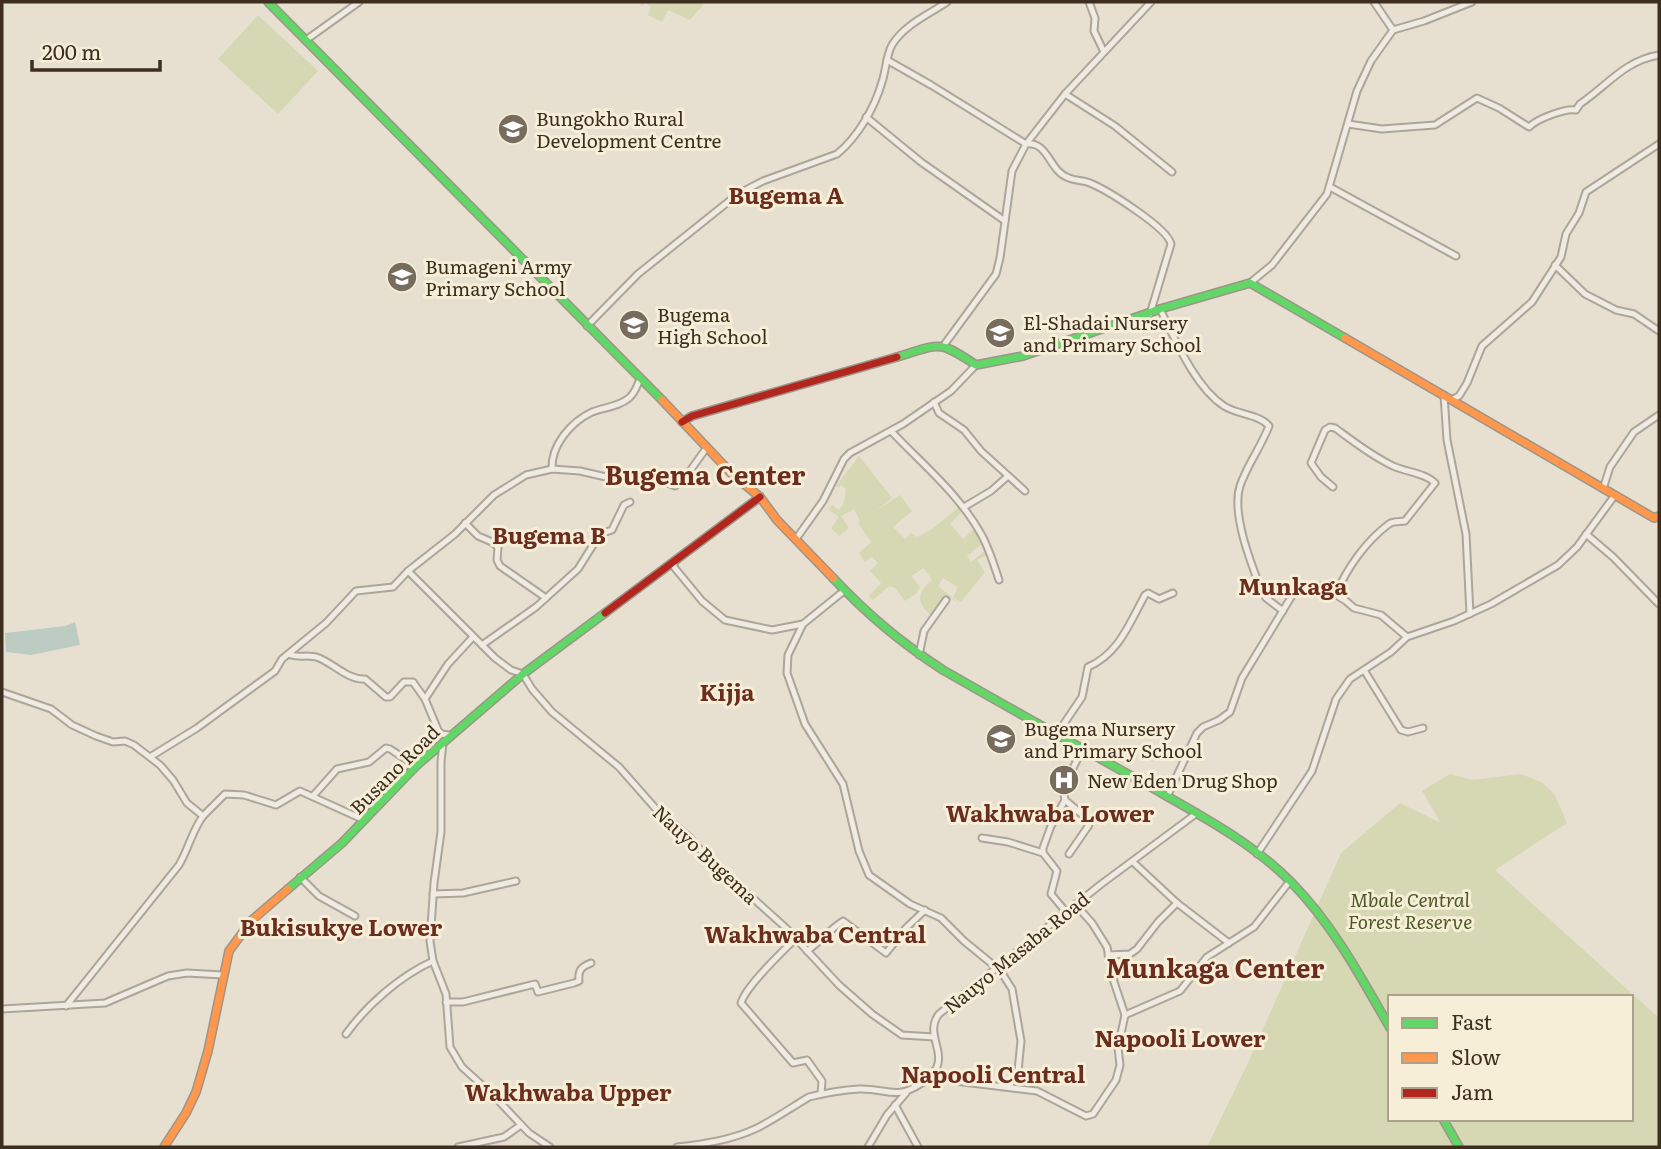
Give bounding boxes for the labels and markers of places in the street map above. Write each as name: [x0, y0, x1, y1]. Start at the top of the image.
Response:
place label: Bungokho Rural Development Centre: [536, 104, 722, 154]
school or university icon: Bungokho Rural Development Centre: [496, 112, 530, 146]
place label: Bumageni Army Primary School: [425, 252, 572, 302]
school or university icon: Bumageni Army Primary School: [385, 260, 419, 294]
place label: Bugema High School: [657, 300, 768, 350]
school or university icon: Bugema High School: [617, 308, 651, 342]
place label: El-Shadai Nursery and Primary School: [1023, 308, 1201, 358]
school or university icon: El-Shadai Nursery and Primary School: [983, 316, 1017, 350]
place label: Bugema Nursery and Primary School: [1024, 714, 1202, 764]
school or university icon: Bugema Nursery and Primary School: [984, 722, 1018, 756]
hospital icon: New Eden Drug Shop: [1047, 763, 1081, 797]
place label: New Eden Drug Shop: [1087, 766, 1278, 794]

